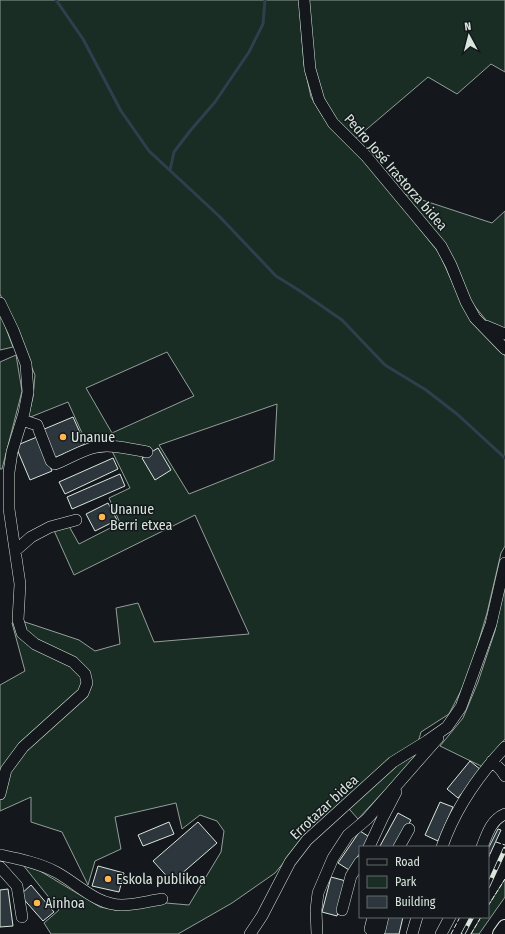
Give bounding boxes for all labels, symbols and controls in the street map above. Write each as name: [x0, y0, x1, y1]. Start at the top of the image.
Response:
north arrow: [449, 16, 489, 56]
text: N: [464, 20, 472, 33]
street label: Pedro José Irastorza bidea: [340, 111, 451, 234]
place label: Unanue: [71, 429, 115, 446]
marker: Unanue: [58, 432, 68, 442]
place label: Unanue Berri etxea: [110, 501, 172, 534]
marker: Unanue Berri etxea: [97, 512, 107, 522]
street label: Errotazar bidea: [287, 771, 362, 843]
legend: [359, 846, 489, 918]
text: Road: [395, 855, 420, 869]
place label: Eskola publikoa: [116, 871, 206, 888]
marker: Eskola publikoa: [103, 874, 113, 884]
text: Park: [395, 875, 417, 889]
place label: Ainhoa: [45, 895, 85, 912]
text: Building: [395, 895, 436, 909]
marker: Ainhoa: [32, 898, 42, 908]

